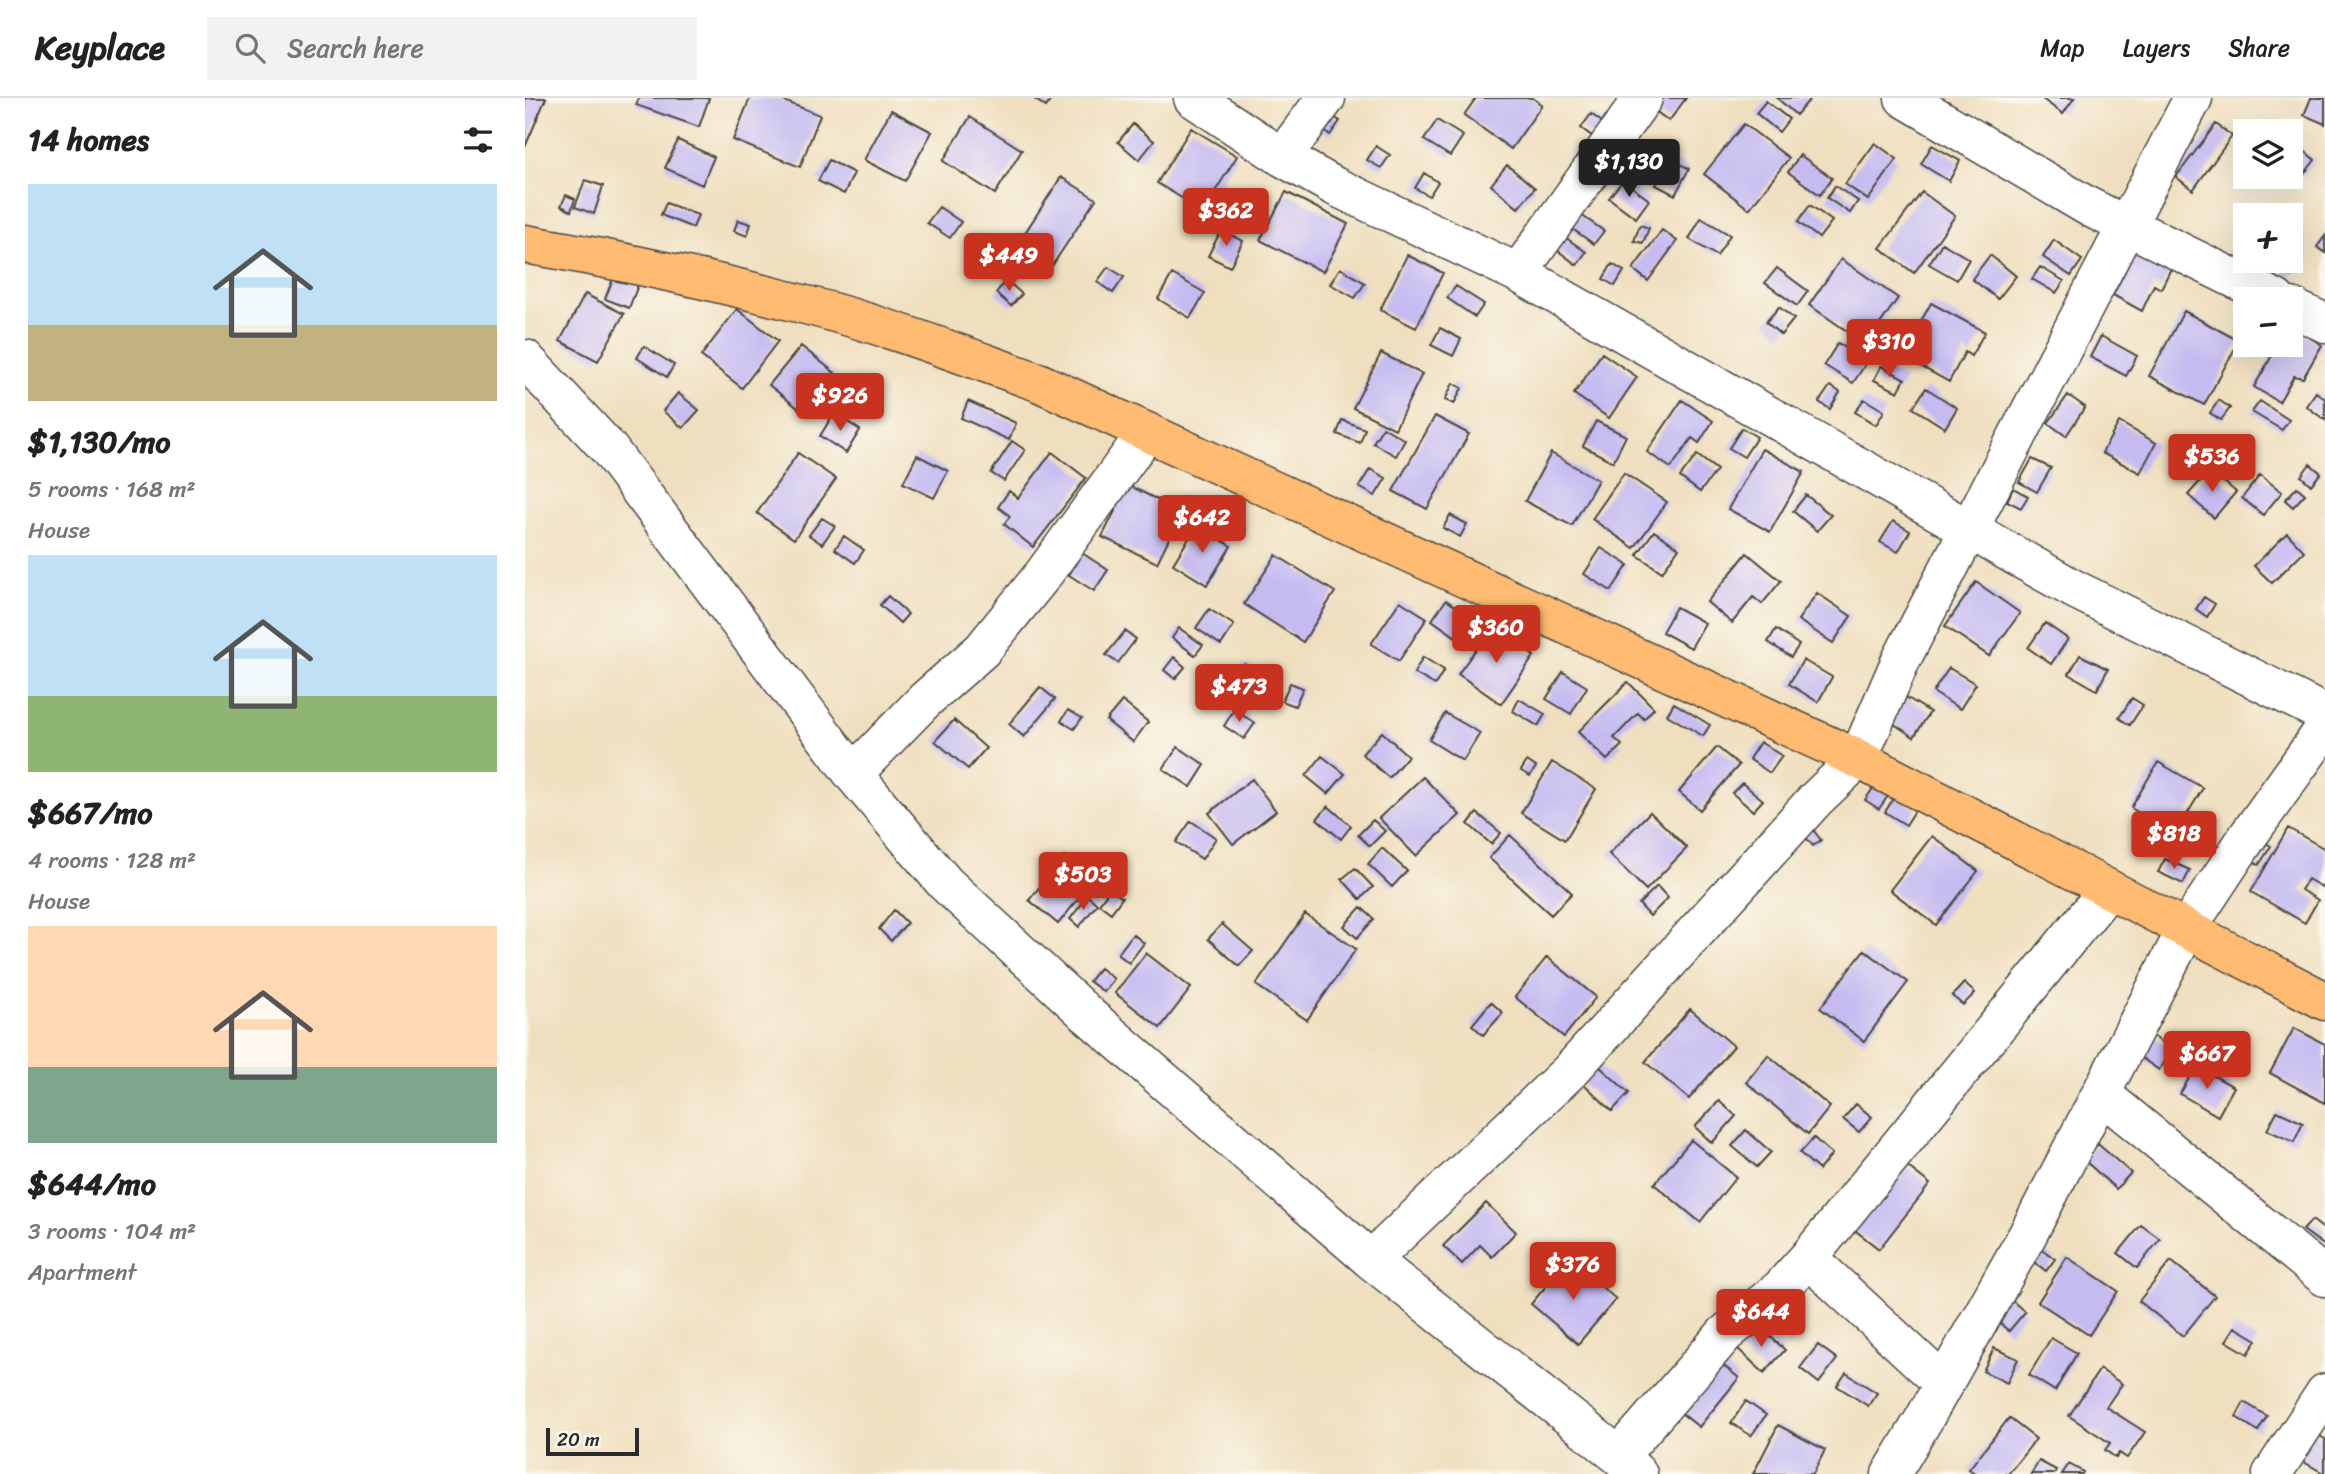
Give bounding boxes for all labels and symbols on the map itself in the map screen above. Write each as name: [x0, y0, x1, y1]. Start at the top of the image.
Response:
pin: $1,130: [1572, 140, 1686, 199]
pin: $362: [1185, 188, 1267, 248]
pin: $449: [968, 234, 1050, 293]
pin: $310: [1848, 320, 1930, 379]
pin: $926: [799, 374, 881, 433]
pin: $536: [2171, 434, 2253, 494]
pin: $642: [1161, 496, 1243, 555]
pin: $360: [1455, 606, 1537, 665]
pin: $473: [1198, 664, 1280, 724]
pin: $818: [2133, 812, 2215, 871]
pin: $503: [1042, 852, 1124, 912]
pin: $667: [2166, 1032, 2248, 1091]
pin: $376: [1532, 1242, 1614, 1302]
pin: $644: [1720, 1290, 1802, 1349]
scale bar: [546, 1425, 639, 1457]

